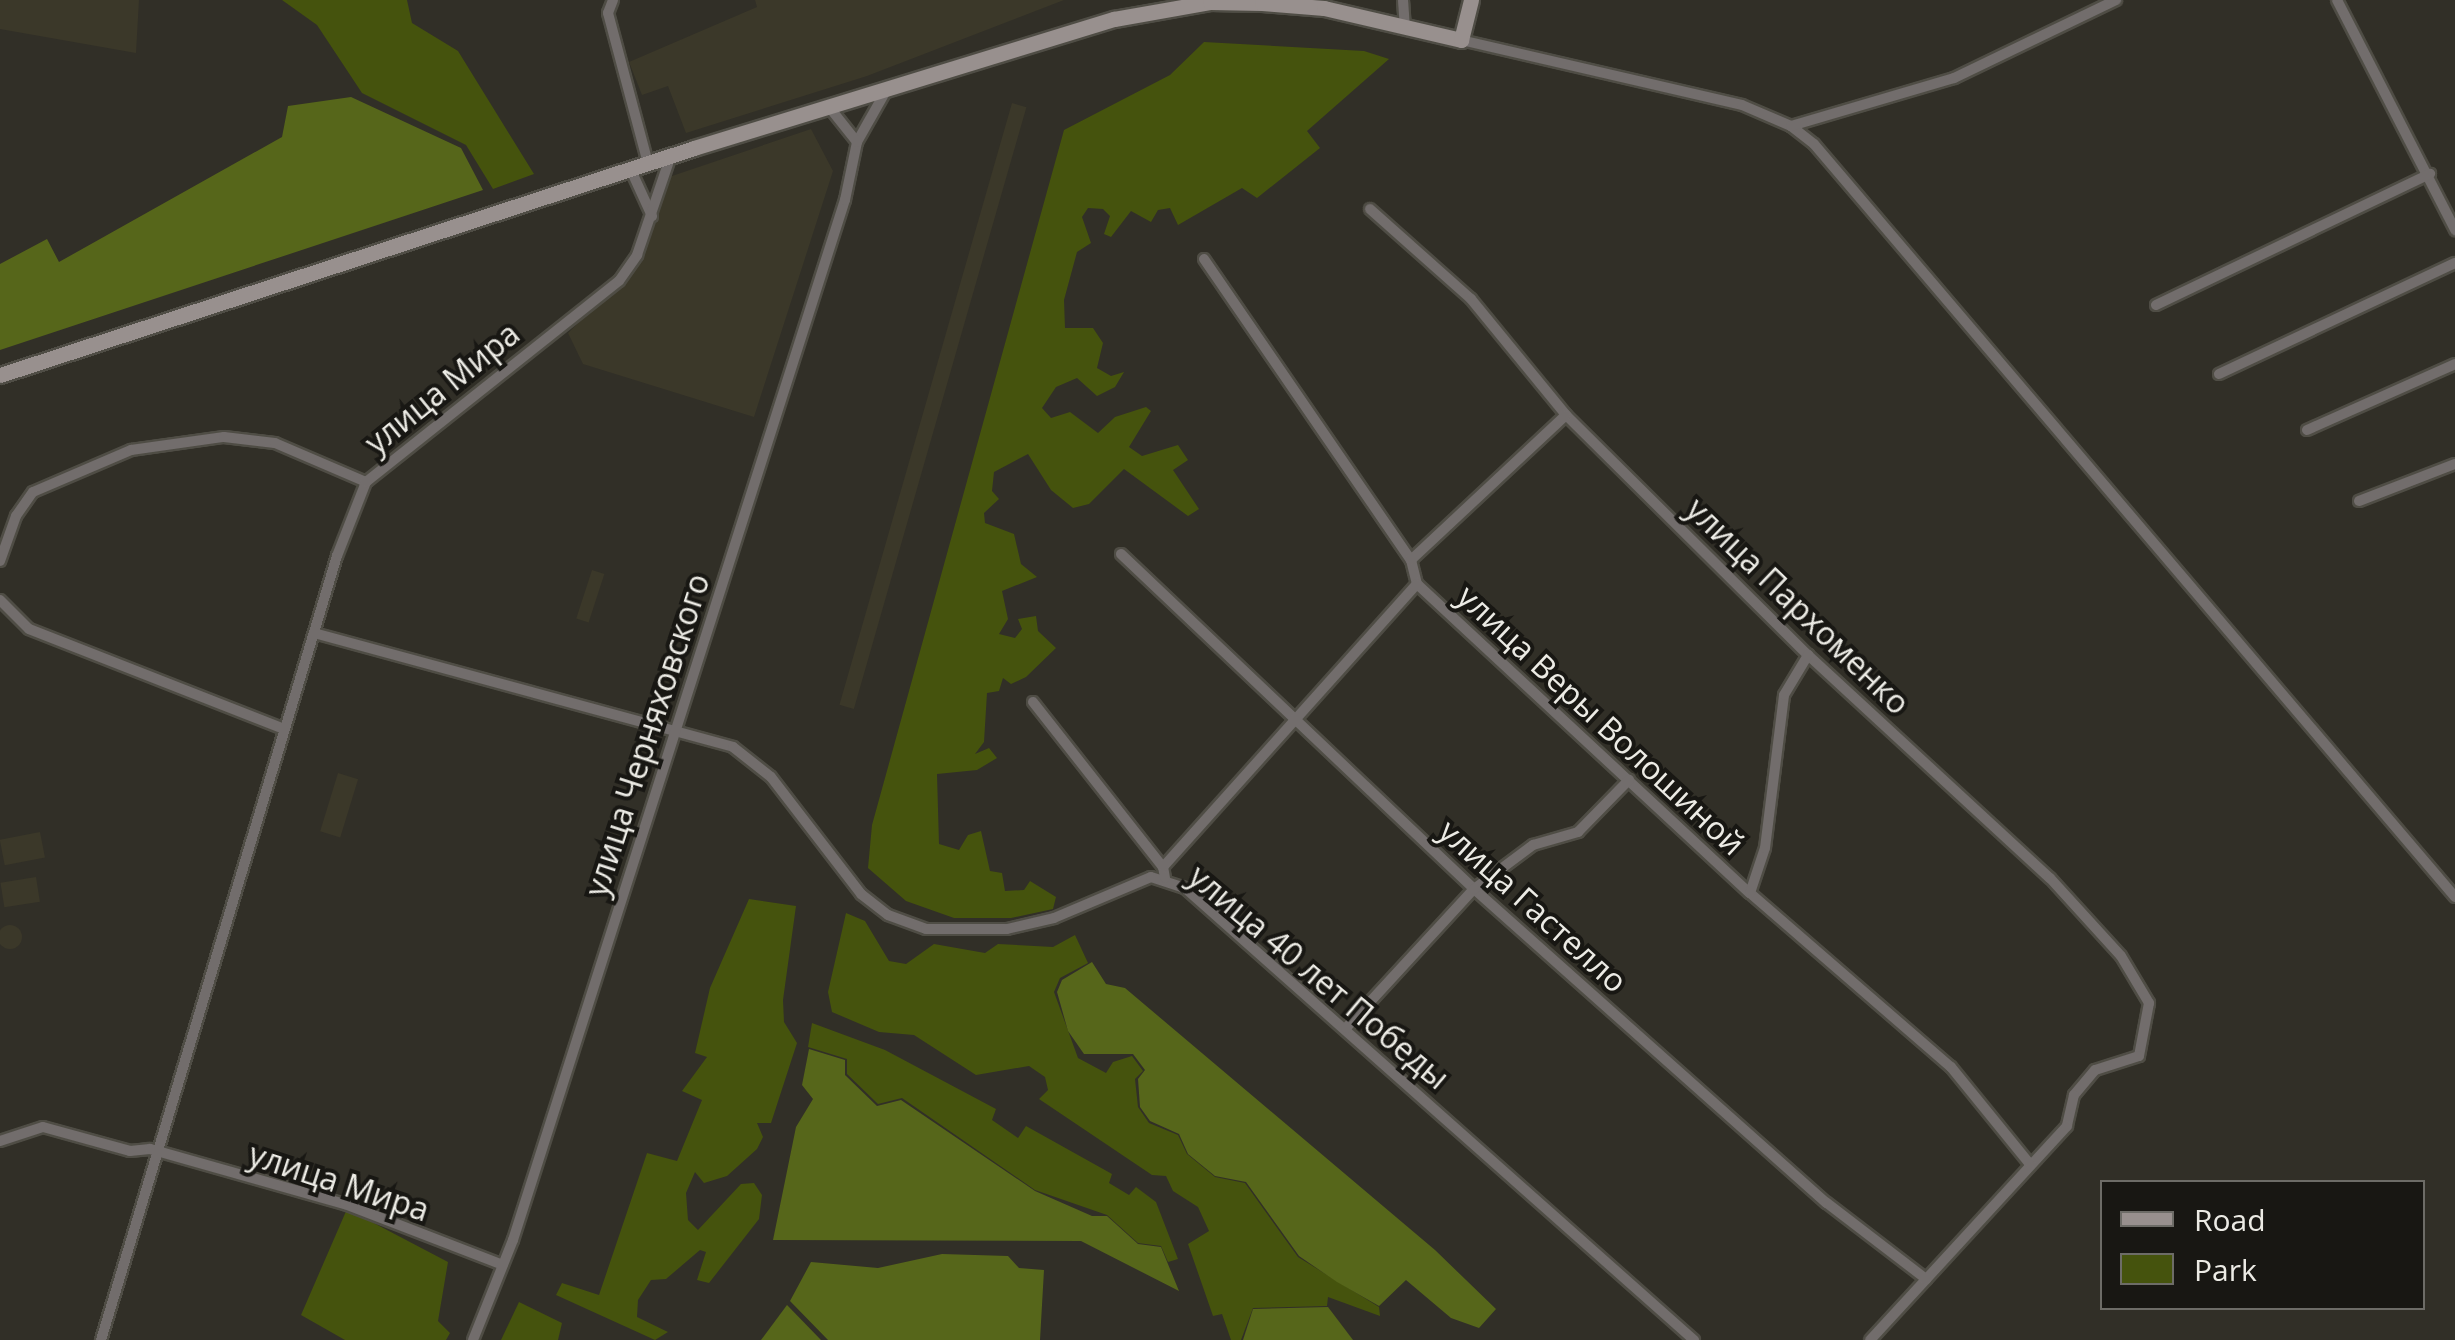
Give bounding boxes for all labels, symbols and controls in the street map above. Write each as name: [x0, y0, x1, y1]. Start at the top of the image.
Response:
street label: улица Мира: [357, 314, 527, 462]
street label: улица Пархоменко: [1679, 490, 1917, 722]
street label: улица Черняховского: [577, 569, 717, 901]
street label: улица Веры Волошиной: [1450, 577, 1752, 863]
street label: улица Гастелло: [1431, 812, 1635, 1000]
street label: улица 40 лет Победы: [1181, 857, 1457, 1097]
street label: улица Мира: [244, 1135, 434, 1229]
legend: [2100, 1180, 2425, 1310]
text: Road: [2194, 1199, 2266, 1240]
text: Park: [2194, 1249, 2257, 1290]

